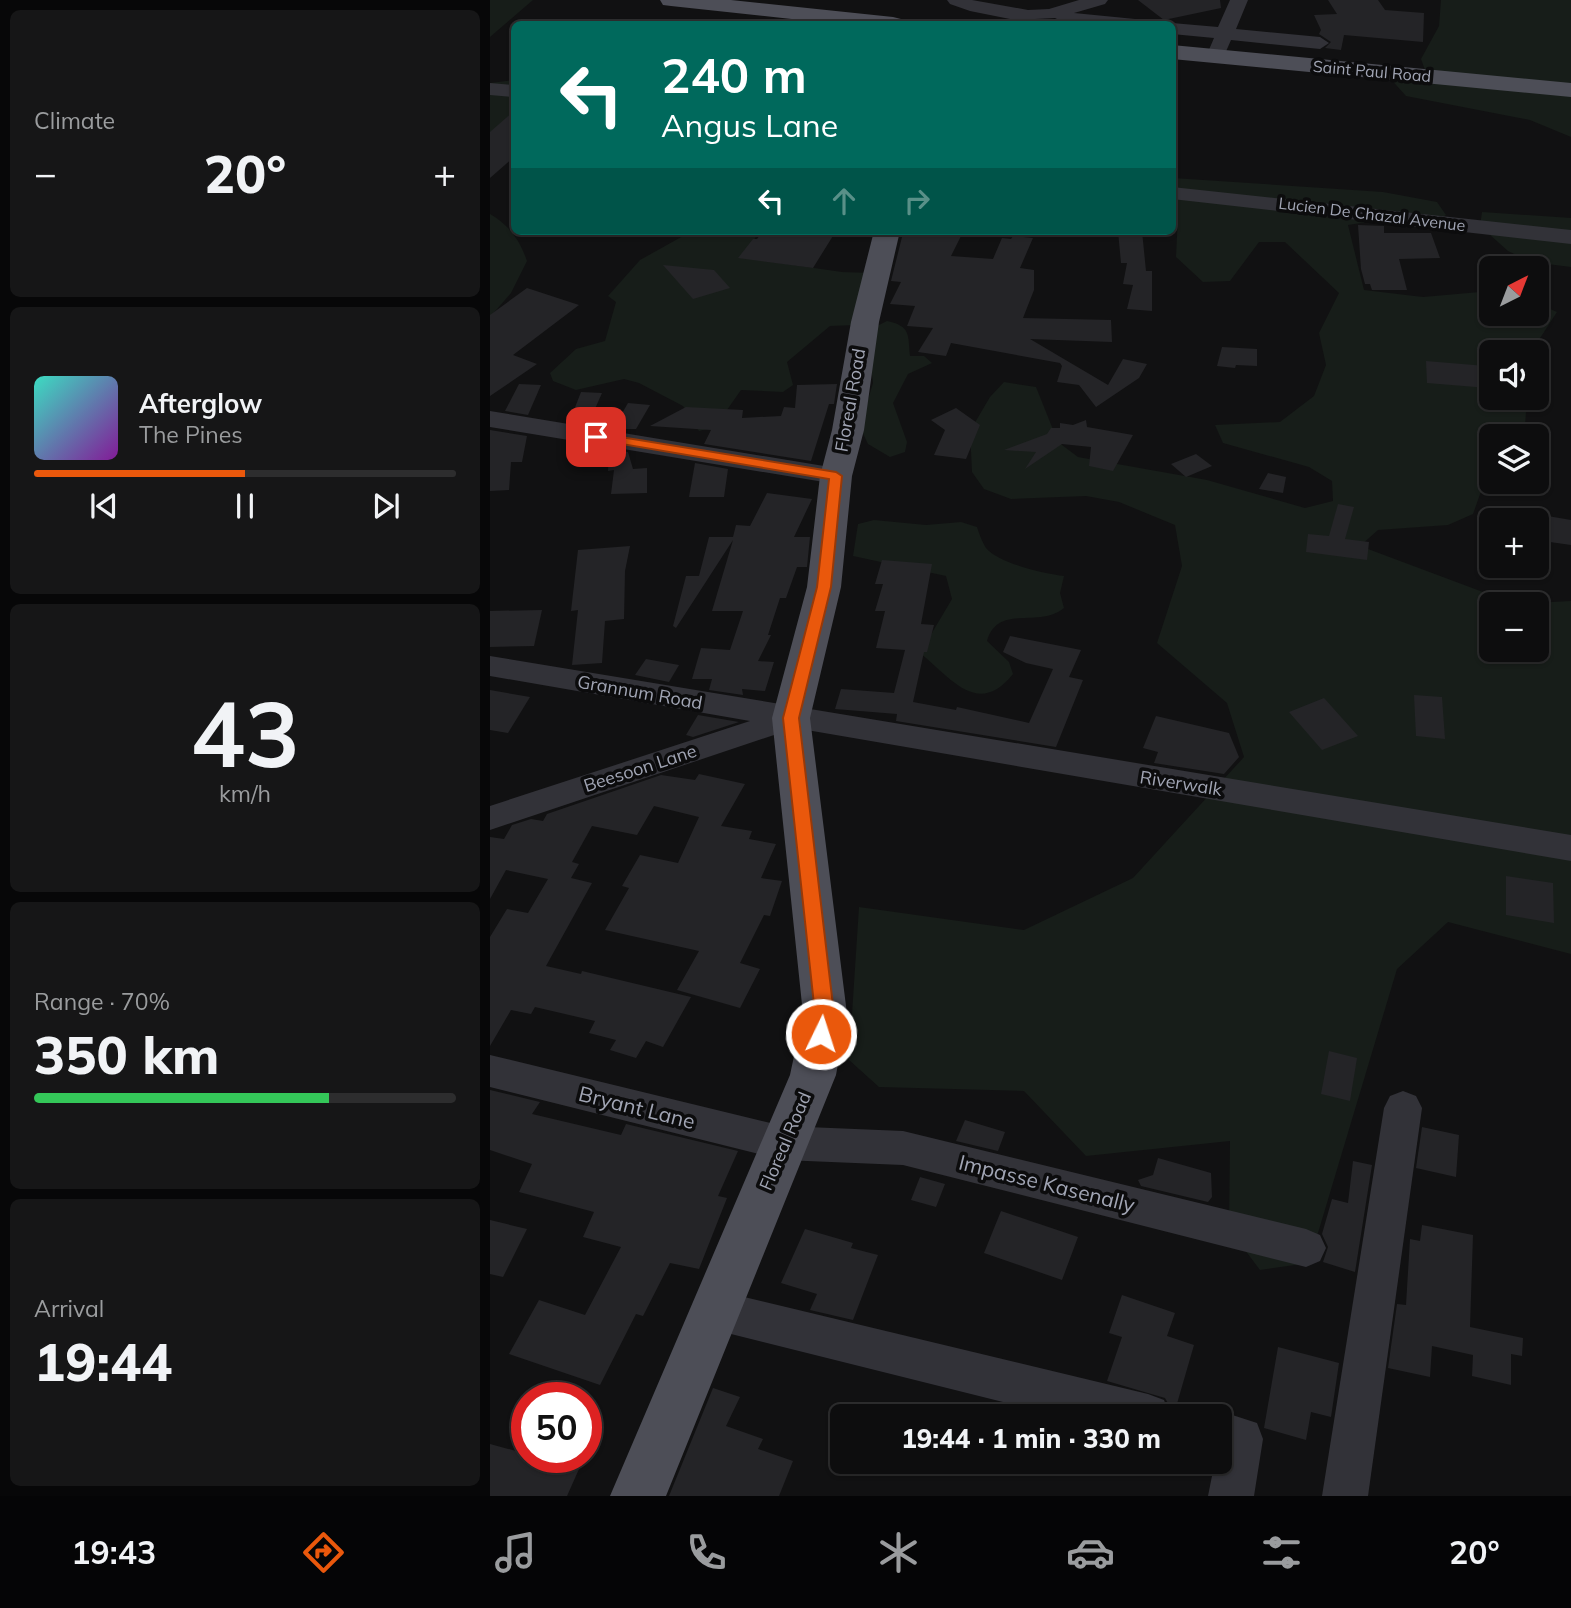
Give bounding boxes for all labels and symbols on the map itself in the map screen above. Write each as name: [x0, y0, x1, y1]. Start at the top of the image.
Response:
street label: Saint Paul Road: [1312, 56, 1432, 86]
street label: Lucien De Chazal Avenue: [1277, 193, 1467, 235]
north arrow: [1479, 256, 1549, 326]
street label: Floreal Road: [830, 346, 870, 454]
pin: [566, 407, 626, 467]
street label: Grannum Road: [576, 670, 704, 714]
street label: Beesoon Lane: [581, 739, 699, 797]
street label: Riverwalk: [1138, 765, 1224, 801]
position arrow: [784, 997, 858, 1071]
street label: Bryant Lane: [576, 1080, 698, 1134]
street label: Floreal Road: [754, 1088, 816, 1194]
street label: Impasse Kasenally: [956, 1149, 1138, 1217]
speed limit sign: 50: [511, 1382, 602, 1473]

